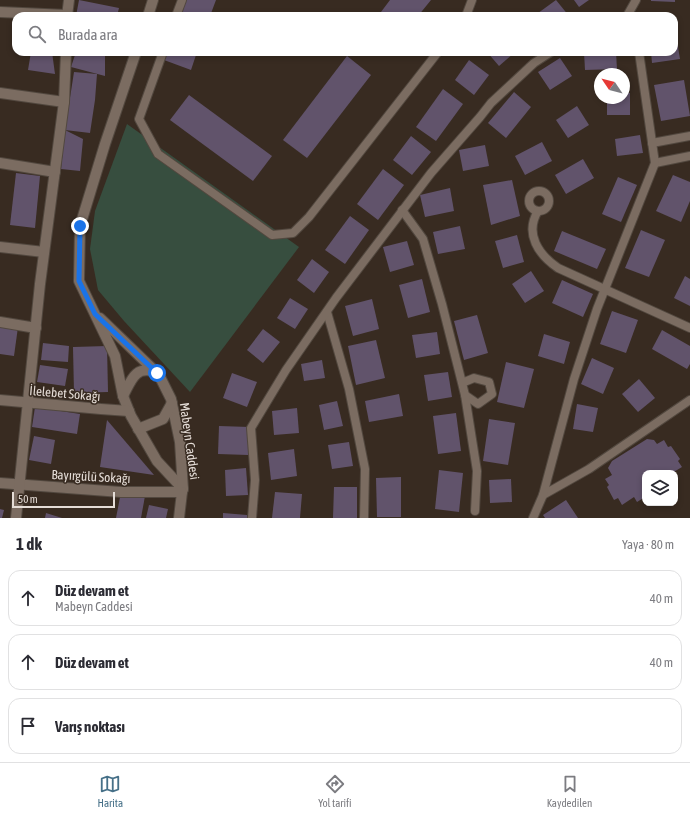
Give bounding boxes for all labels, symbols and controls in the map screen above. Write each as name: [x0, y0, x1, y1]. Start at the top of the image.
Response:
search box: [12, 12, 678, 56]
icon: search: [26, 23, 48, 45]
text: Burada ara: [58, 26, 118, 43]
north arrow: [594, 68, 630, 104]
route end: [71, 217, 89, 235]
route start: [148, 364, 166, 382]
street label: İlelebet Sokağı: [29, 383, 101, 404]
street label: Mabeyn Caddesi: [177, 401, 202, 481]
street label: Bayırgülü Sokağı: [51, 467, 131, 486]
map controls: [642, 470, 678, 506]
button: layers: [642, 470, 678, 506]
scale bar: [12, 490, 115, 509]
text: 50 m: [18, 493, 38, 505]
text: 1 dk: [16, 534, 42, 554]
text: Yaya · 80 m: [622, 537, 674, 552]
text: Düz devam et: [55, 582, 129, 599]
icon: ahead: [17, 587, 39, 609]
text: 40 m: [650, 591, 673, 606]
text: Mabeyn Caddesi: [55, 599, 133, 614]
icon: ahead: [17, 651, 39, 673]
text: Düz devam et: [55, 654, 129, 671]
text: 40 m: [650, 655, 673, 670]
icon: arrive: [17, 715, 39, 737]
text: Varış noktası: [55, 718, 125, 735]
tab: Harita: [98, 773, 123, 809]
tab: Yol tarifi: [318, 773, 352, 809]
tab: Kaydedilen: [547, 773, 592, 809]

